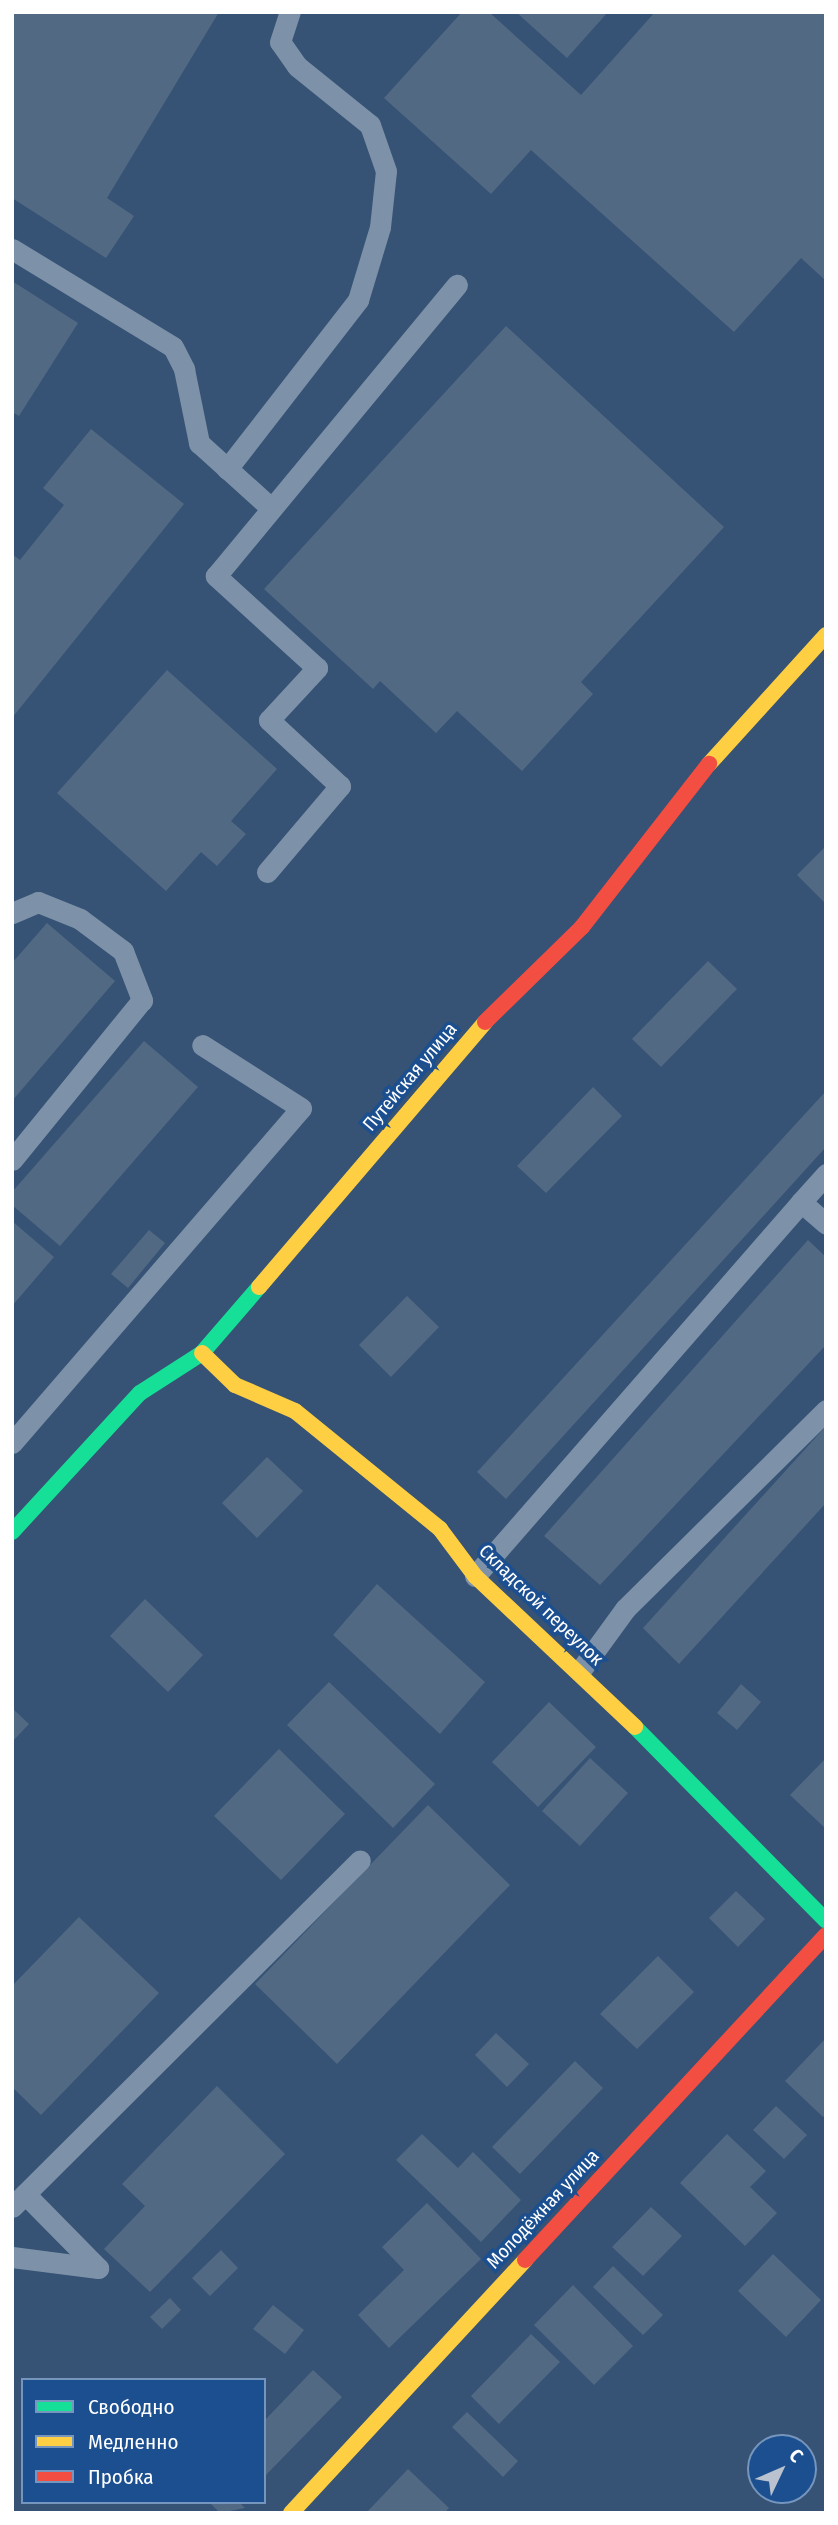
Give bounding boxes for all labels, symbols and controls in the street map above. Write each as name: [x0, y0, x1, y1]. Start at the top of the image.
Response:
street label: Путейская улица: [358, 1018, 462, 1136]
street label: Складской переулок: [474, 1540, 608, 1670]
street label: Молодёжная улица: [482, 2145, 604, 2273]
legend: [21, 2378, 266, 2504]
text: Свободно: [88, 2394, 174, 2420]
text: Медленно: [88, 2429, 178, 2455]
north arrow: [747, 2434, 817, 2504]
text: С: [784, 2444, 808, 2467]
text: Пробка: [88, 2464, 154, 2490]

